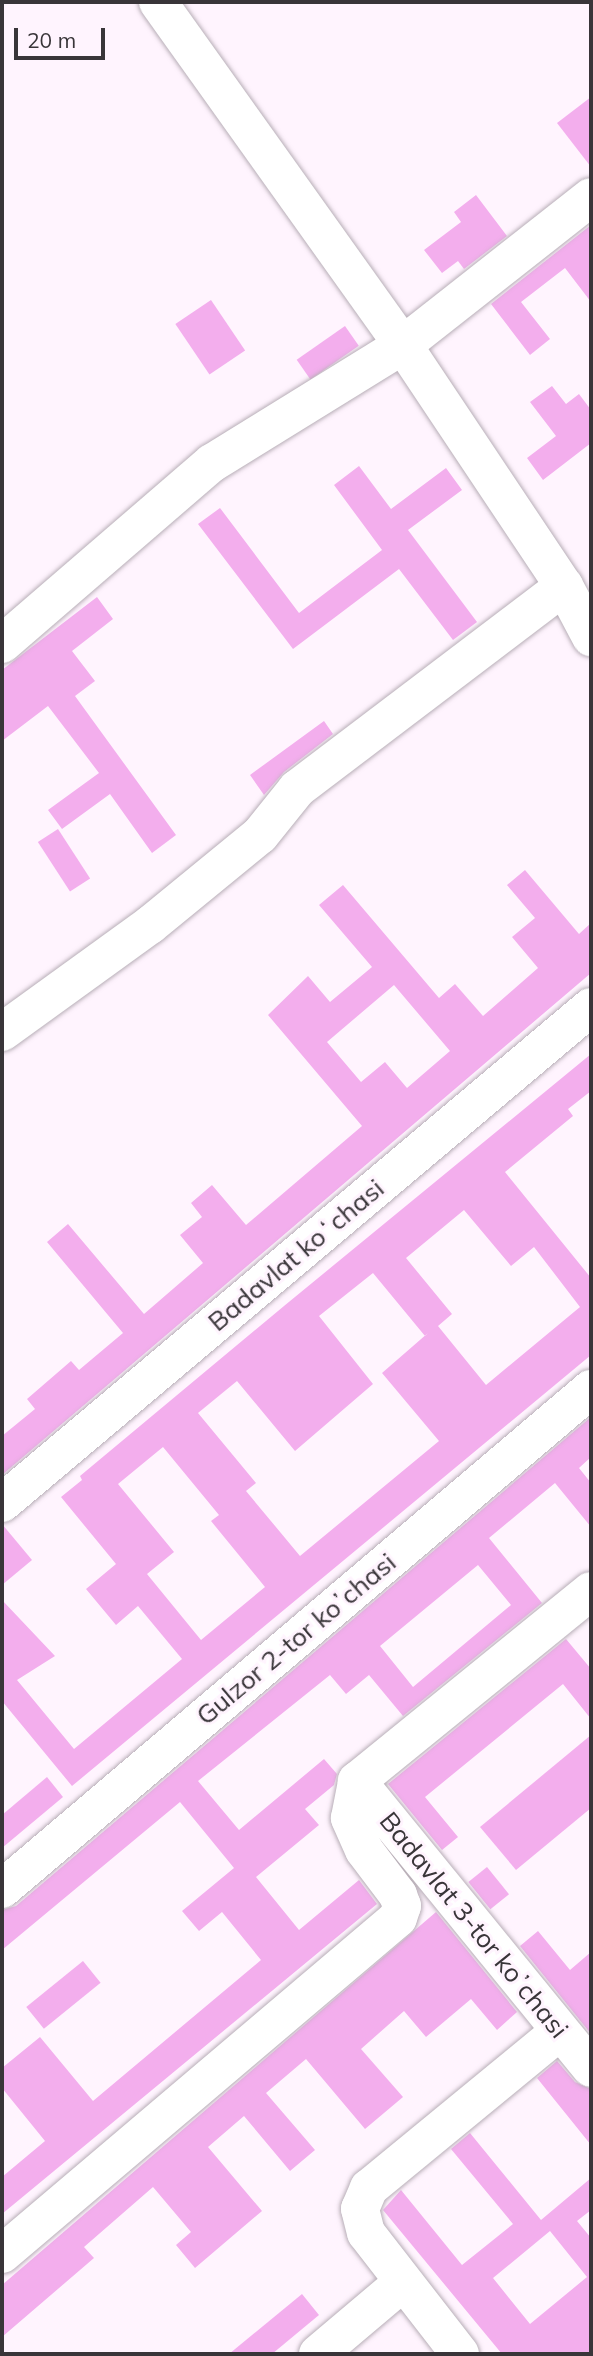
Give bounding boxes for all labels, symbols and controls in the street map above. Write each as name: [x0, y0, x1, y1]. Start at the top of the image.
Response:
scale bar: [18, 14, 108, 58]
text: 20 m: [27, 27, 76, 53]
street label: Badavlat koʻchasi: [202, 1172, 390, 1338]
street label: Gulzor 2-tor koʼchasi: [190, 1547, 402, 1731]
street label: Badavlat 3-tor koʼchasi: [373, 1806, 575, 2044]

